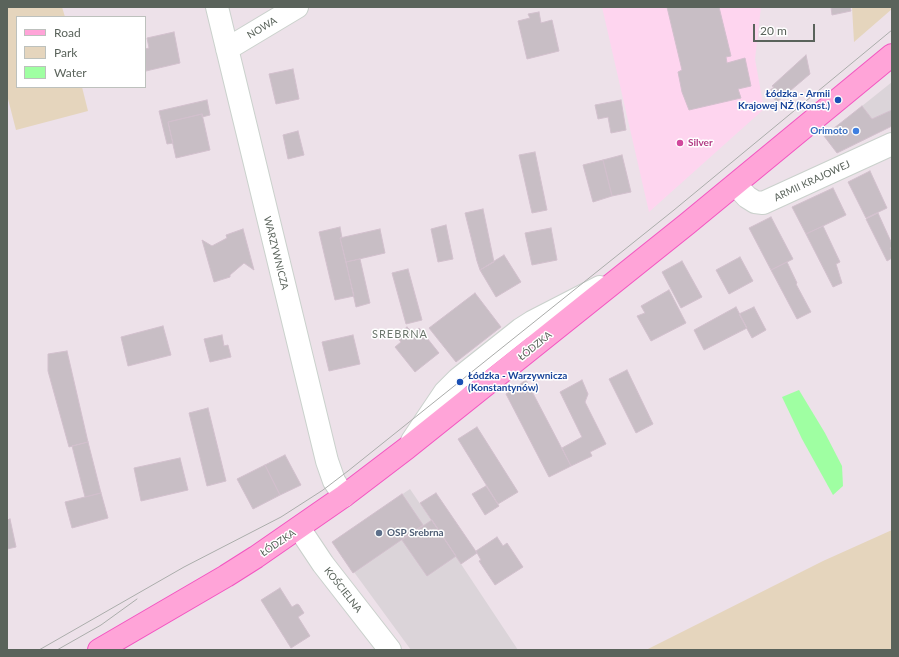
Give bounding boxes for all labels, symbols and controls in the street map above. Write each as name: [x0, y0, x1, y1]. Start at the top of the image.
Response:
street label: NOWA: [245, 15, 279, 41]
legend: [16, 16, 146, 88]
scale bar: [755, 16, 817, 42]
text: 20 m: [760, 23, 787, 38]
text: Road: [54, 25, 81, 40]
text: Park: [54, 45, 77, 60]
text: Water: [54, 65, 87, 80]
place label: Łódzka - Armii Krajowej NŻ (Konst.): [738, 88, 830, 112]
marker: Łódzka - Armii Krajowej NŻ (Konst.): [833, 95, 843, 105]
place label: Orimoto: [810, 125, 848, 137]
marker: Orimoto: [851, 126, 861, 136]
place label: Silver: [688, 137, 713, 149]
marker: Silver: [675, 138, 685, 148]
street label: ARMII KRAJOWEJ: [772, 158, 852, 204]
street label: WARZYWNICZA: [261, 215, 291, 291]
district label: SREBRNA: [372, 327, 428, 341]
street label: ŁÓDZKA: [516, 329, 554, 363]
place label: Łódzka - Warzywnicza (Konstantynów): [468, 370, 567, 394]
marker: Łódzka - Warzywnicza (Konstantynów): [455, 377, 465, 387]
street label: ŁÓDZKA: [258, 527, 298, 559]
place label: OSP Srebrna: [387, 527, 444, 539]
marker: OSP Srebrna: [374, 528, 384, 538]
street label: KOŚCIELNA: [322, 565, 364, 615]

